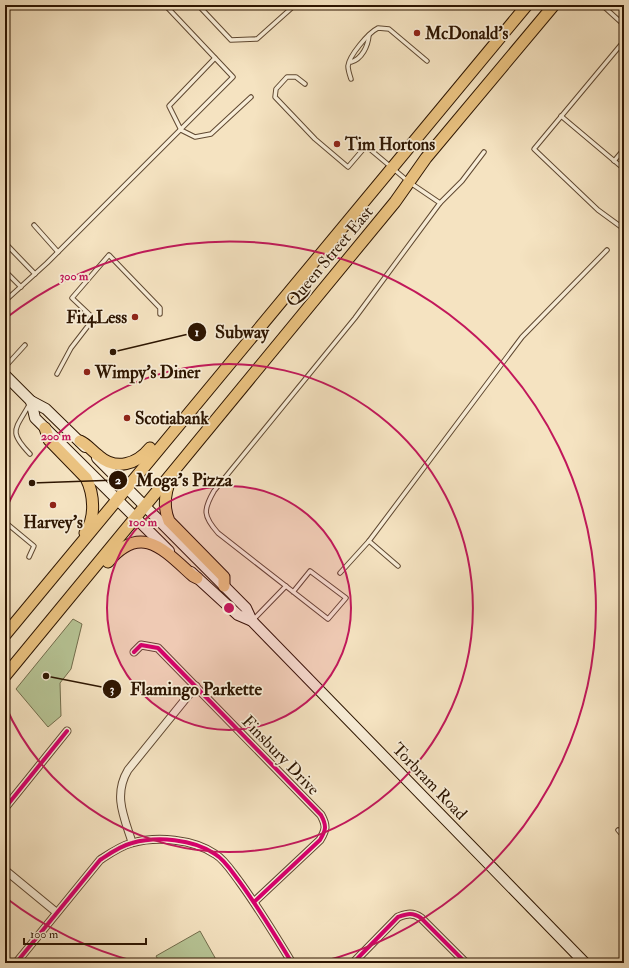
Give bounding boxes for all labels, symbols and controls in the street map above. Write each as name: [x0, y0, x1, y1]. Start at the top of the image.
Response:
place label: McDonald's: [424, 23, 508, 44]
marker: McDonald's: [412, 28, 422, 38]
place label: Tim Hortons: [344, 134, 435, 155]
marker: Tim Hortons: [332, 139, 342, 149]
street label: Queen Street East: [281, 201, 378, 311]
text: 300 m: [60, 269, 89, 284]
place label: Fit4Less: [66, 307, 127, 328]
marker: Fit4Less: [130, 312, 140, 322]
callout: Subway: [187, 317, 277, 347]
text: Subway: [215, 321, 270, 344]
text: 1: [195, 325, 199, 340]
place label: Wimpy's Diner: [94, 362, 201, 384]
marker: Wimpy's Diner: [82, 367, 92, 377]
place label: Scotiabank: [135, 408, 210, 429]
marker: Scotiabank: [122, 413, 132, 423]
text: 200 m: [41, 429, 72, 444]
callout: Moga's Pizza: [108, 465, 240, 495]
text: Moga's Pizza: [135, 469, 233, 492]
text: 2: [115, 473, 121, 488]
marker: Harvey's: [48, 500, 58, 510]
place label: Harvey's: [23, 512, 83, 534]
text: 100 m: [129, 515, 158, 530]
centre of rings: [222, 601, 236, 615]
callout: Flamingo Parkette: [102, 674, 270, 704]
text: Flamingo Parkette: [130, 678, 262, 701]
text: 3: [110, 682, 115, 697]
street label: Finsbury Drive: [237, 711, 324, 800]
street label: Torbram Road: [388, 738, 472, 825]
scale bar: [24, 920, 146, 946]
text: 100 m: [30, 927, 59, 942]

